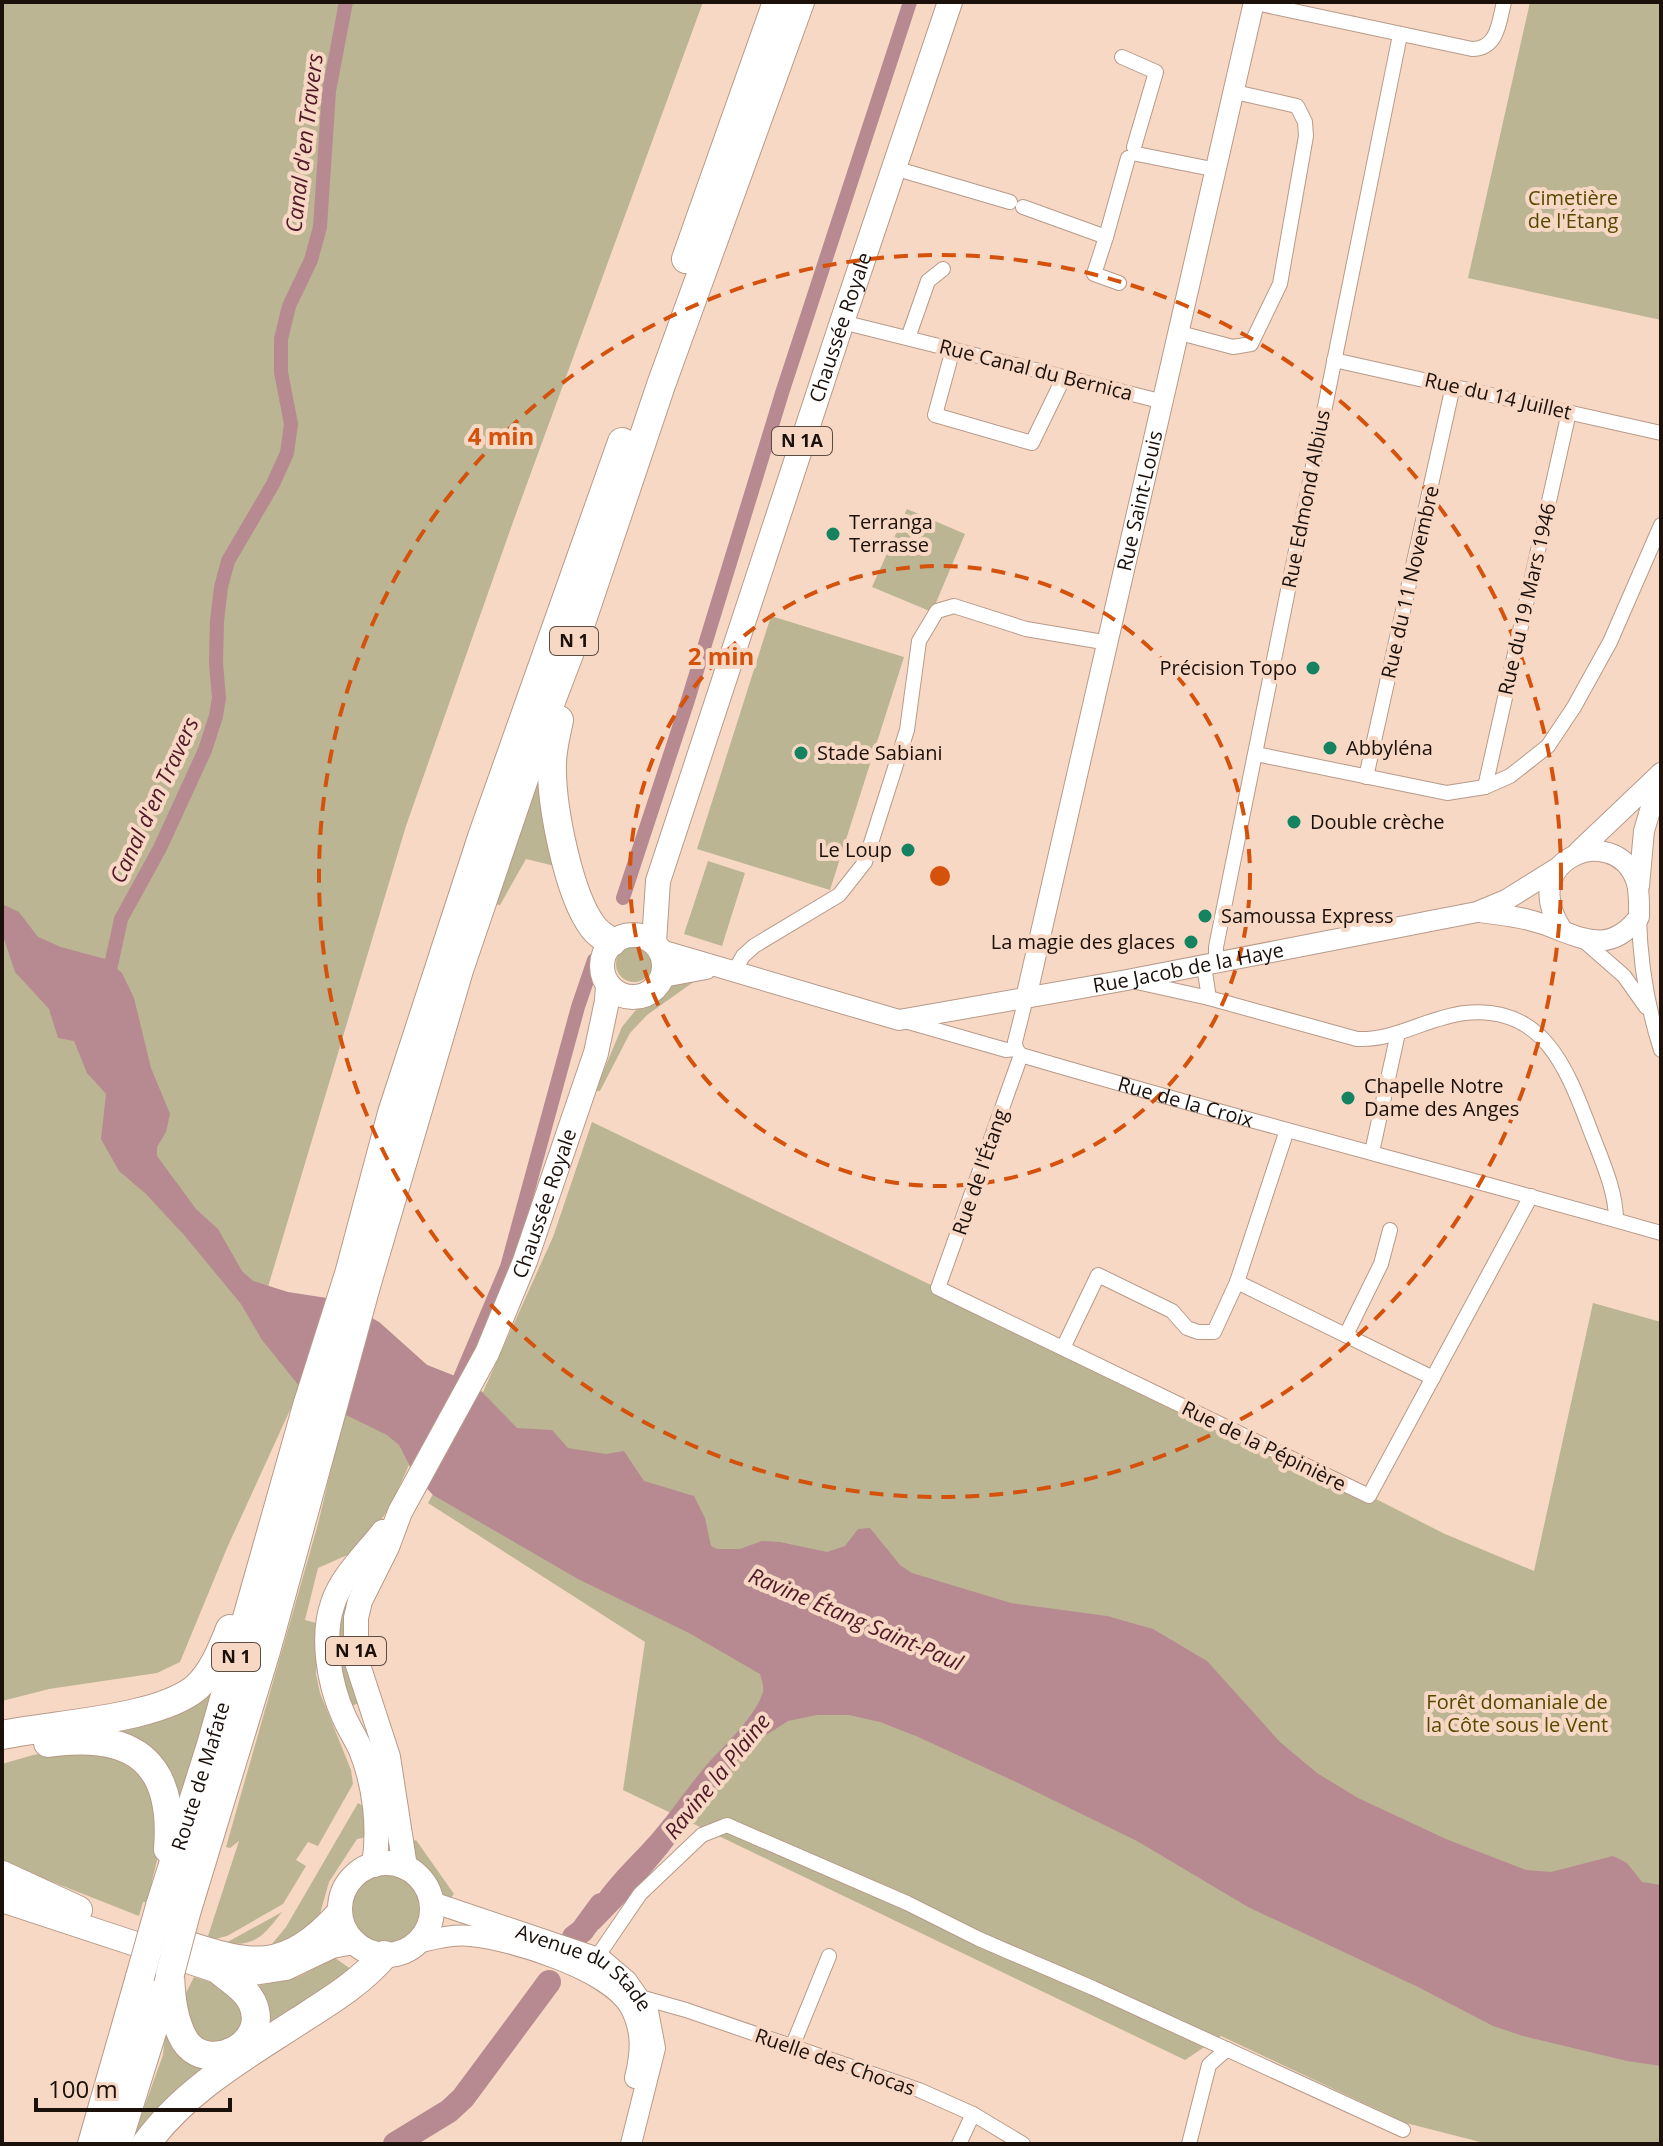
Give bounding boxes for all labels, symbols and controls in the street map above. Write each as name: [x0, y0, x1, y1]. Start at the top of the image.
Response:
water label: Canal d'en Travers: [277, 51, 329, 234]
park label: Cimetière de l'Étang: [1528, 184, 1618, 234]
street label: Chaussée Royale: [802, 249, 878, 406]
street label: Rue Canal du Bernica: [937, 332, 1136, 407]
street label: Rue du 14 Juillet: [1422, 365, 1574, 426]
street label: Rue Edmond Albius: [1275, 407, 1336, 591]
text: 4 min: [468, 419, 534, 452]
road number: N 1A: [772, 427, 832, 455]
street label: Rue Saint-Louis: [1110, 428, 1168, 574]
street label: Rue du 11 Novembre: [1374, 483, 1445, 681]
street label: Rue du 19 Mars 1946: [1491, 500, 1562, 698]
place label: Terranga Terrasse: [849, 508, 933, 558]
marker: Terranga Terrasse: [824, 525, 842, 543]
road number: N 1: [550, 627, 598, 655]
text: 2 min: [688, 639, 754, 672]
place label: Précision Topo: [1160, 654, 1297, 681]
marker: Précision Topo: [1304, 659, 1322, 677]
water label: Canal d'en Travers: [101, 711, 205, 887]
place label: Abbyléna: [1346, 734, 1433, 761]
place label: Stade Sabiani: [817, 739, 943, 766]
marker: Abbyléna: [1321, 739, 1339, 757]
marker: Stade Sabiani: [792, 744, 810, 762]
place label: Double crèche: [1310, 808, 1445, 835]
marker: Double crèche: [1285, 813, 1303, 831]
place label: Le Loup: [818, 836, 892, 863]
marker: Le Loup: [899, 841, 917, 859]
centre of rings: [926, 862, 954, 890]
place label: Samoussa Express: [1221, 902, 1394, 929]
marker: Samoussa Express: [1196, 907, 1214, 925]
place label: La magie des glaces: [991, 928, 1175, 955]
marker: La magie des glaces: [1182, 933, 1200, 951]
street label: Rue Jacob de la Haye: [1091, 936, 1286, 999]
street label: Rue de la Croix: [1115, 1070, 1257, 1133]
place label: Chapelle Notre Dame des Anges: [1364, 1072, 1519, 1122]
marker: Chapelle Notre Dame des Anges: [1339, 1089, 1357, 1107]
street label: Rue de l'Étang: [945, 1105, 1014, 1238]
street label: Chaussée Royale: [505, 1125, 582, 1282]
street label: Rue de la Pépinière: [1178, 1394, 1351, 1497]
water label: Ravine Étang Saint-Paul: [745, 1559, 968, 1677]
road number: N 1A: [326, 1637, 386, 1665]
road number: N 1: [212, 1643, 260, 1671]
park label: Forêt domaniale de la Côte sous le Vent: [1426, 1688, 1608, 1738]
street label: Route de Mafate: [164, 1699, 236, 1854]
water label: Ravine la Plaine: [656, 1706, 776, 1844]
street label: Avenue du Stade: [513, 1917, 658, 2017]
street label: Ruelle des Chocas: [751, 2021, 919, 2102]
scale bar: [36, 2062, 230, 2112]
text: 100 m: [48, 2072, 118, 2105]

